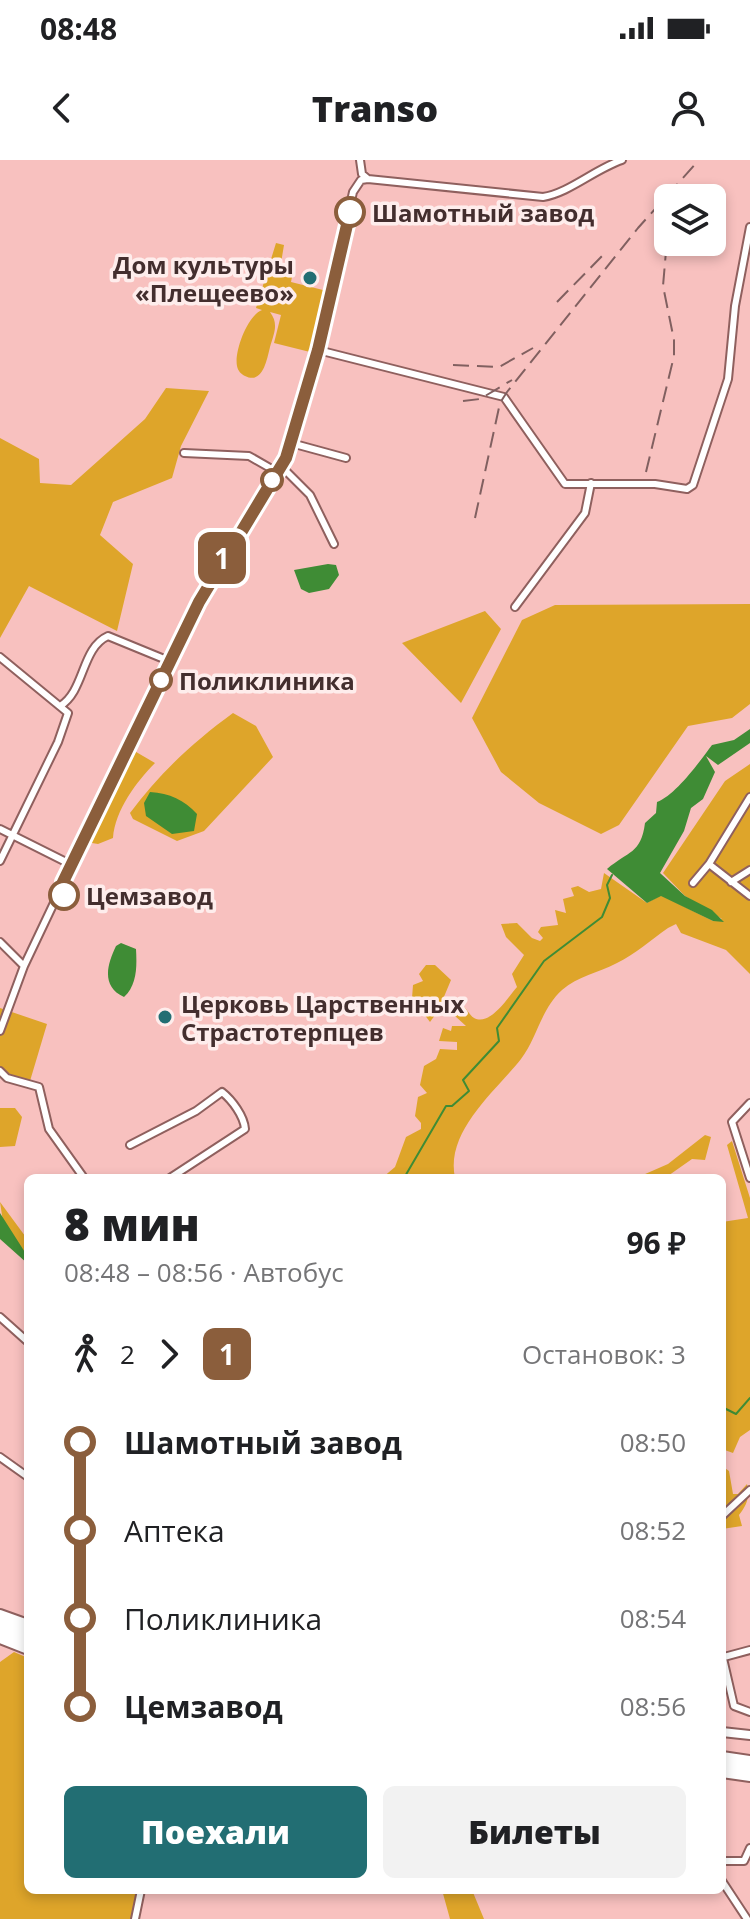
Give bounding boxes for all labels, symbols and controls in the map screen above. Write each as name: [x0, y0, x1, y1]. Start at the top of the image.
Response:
text: 08:48: [40, 8, 117, 49]
text: Transo: [312, 84, 438, 133]
icon: back: [40, 86, 84, 130]
icon: person: [666, 86, 710, 130]
map controls: [654, 184, 726, 256]
button: layers: [654, 184, 726, 256]
place label: Шамотный завод: [372, 196, 594, 229]
marker: Шамотный завод: [335, 197, 365, 227]
place label: Дом культуры «Плещеево»: [113, 248, 294, 309]
marker: Дом культуры «Плещеево»: [301, 269, 319, 287]
unlabelled marker: [261, 469, 283, 491]
line badge: 1: [196, 532, 248, 584]
text: 1: [214, 539, 230, 577]
place label: Поликлиника: [179, 664, 355, 697]
marker: Поликлиника: [150, 669, 172, 691]
place label: Цемзавод: [86, 879, 213, 912]
marker: Цемзавод: [49, 880, 79, 910]
place label: Церковь Царственных Страстотерпцев: [181, 987, 464, 1048]
marker: Церковь Царственных Страстотерпцев: [156, 1008, 174, 1026]
text: 8 мин: [64, 1194, 200, 1254]
text: 96 ₽: [626, 1222, 686, 1263]
text: 08:48 – 08:56 · Автобус: [64, 1254, 344, 1290]
icon: walk: [64, 1332, 108, 1376]
icon: forward: [147, 1332, 191, 1376]
text: 1: [219, 1335, 235, 1373]
text: 2: [120, 1336, 135, 1372]
text: Остановок: 3: [522, 1336, 686, 1372]
text: Шамотный завод: [124, 1422, 402, 1463]
text: 08:50: [620, 1424, 686, 1460]
text: Аптека: [124, 1510, 225, 1551]
text: 08:52: [620, 1512, 686, 1548]
text: Поликлиника: [124, 1598, 322, 1639]
text: 08:54: [620, 1600, 686, 1636]
text: Цемзавод: [124, 1686, 283, 1727]
text: 08:56: [620, 1688, 686, 1724]
button: Поехали: [64, 1786, 367, 1878]
button: Билеты: [383, 1786, 686, 1878]

